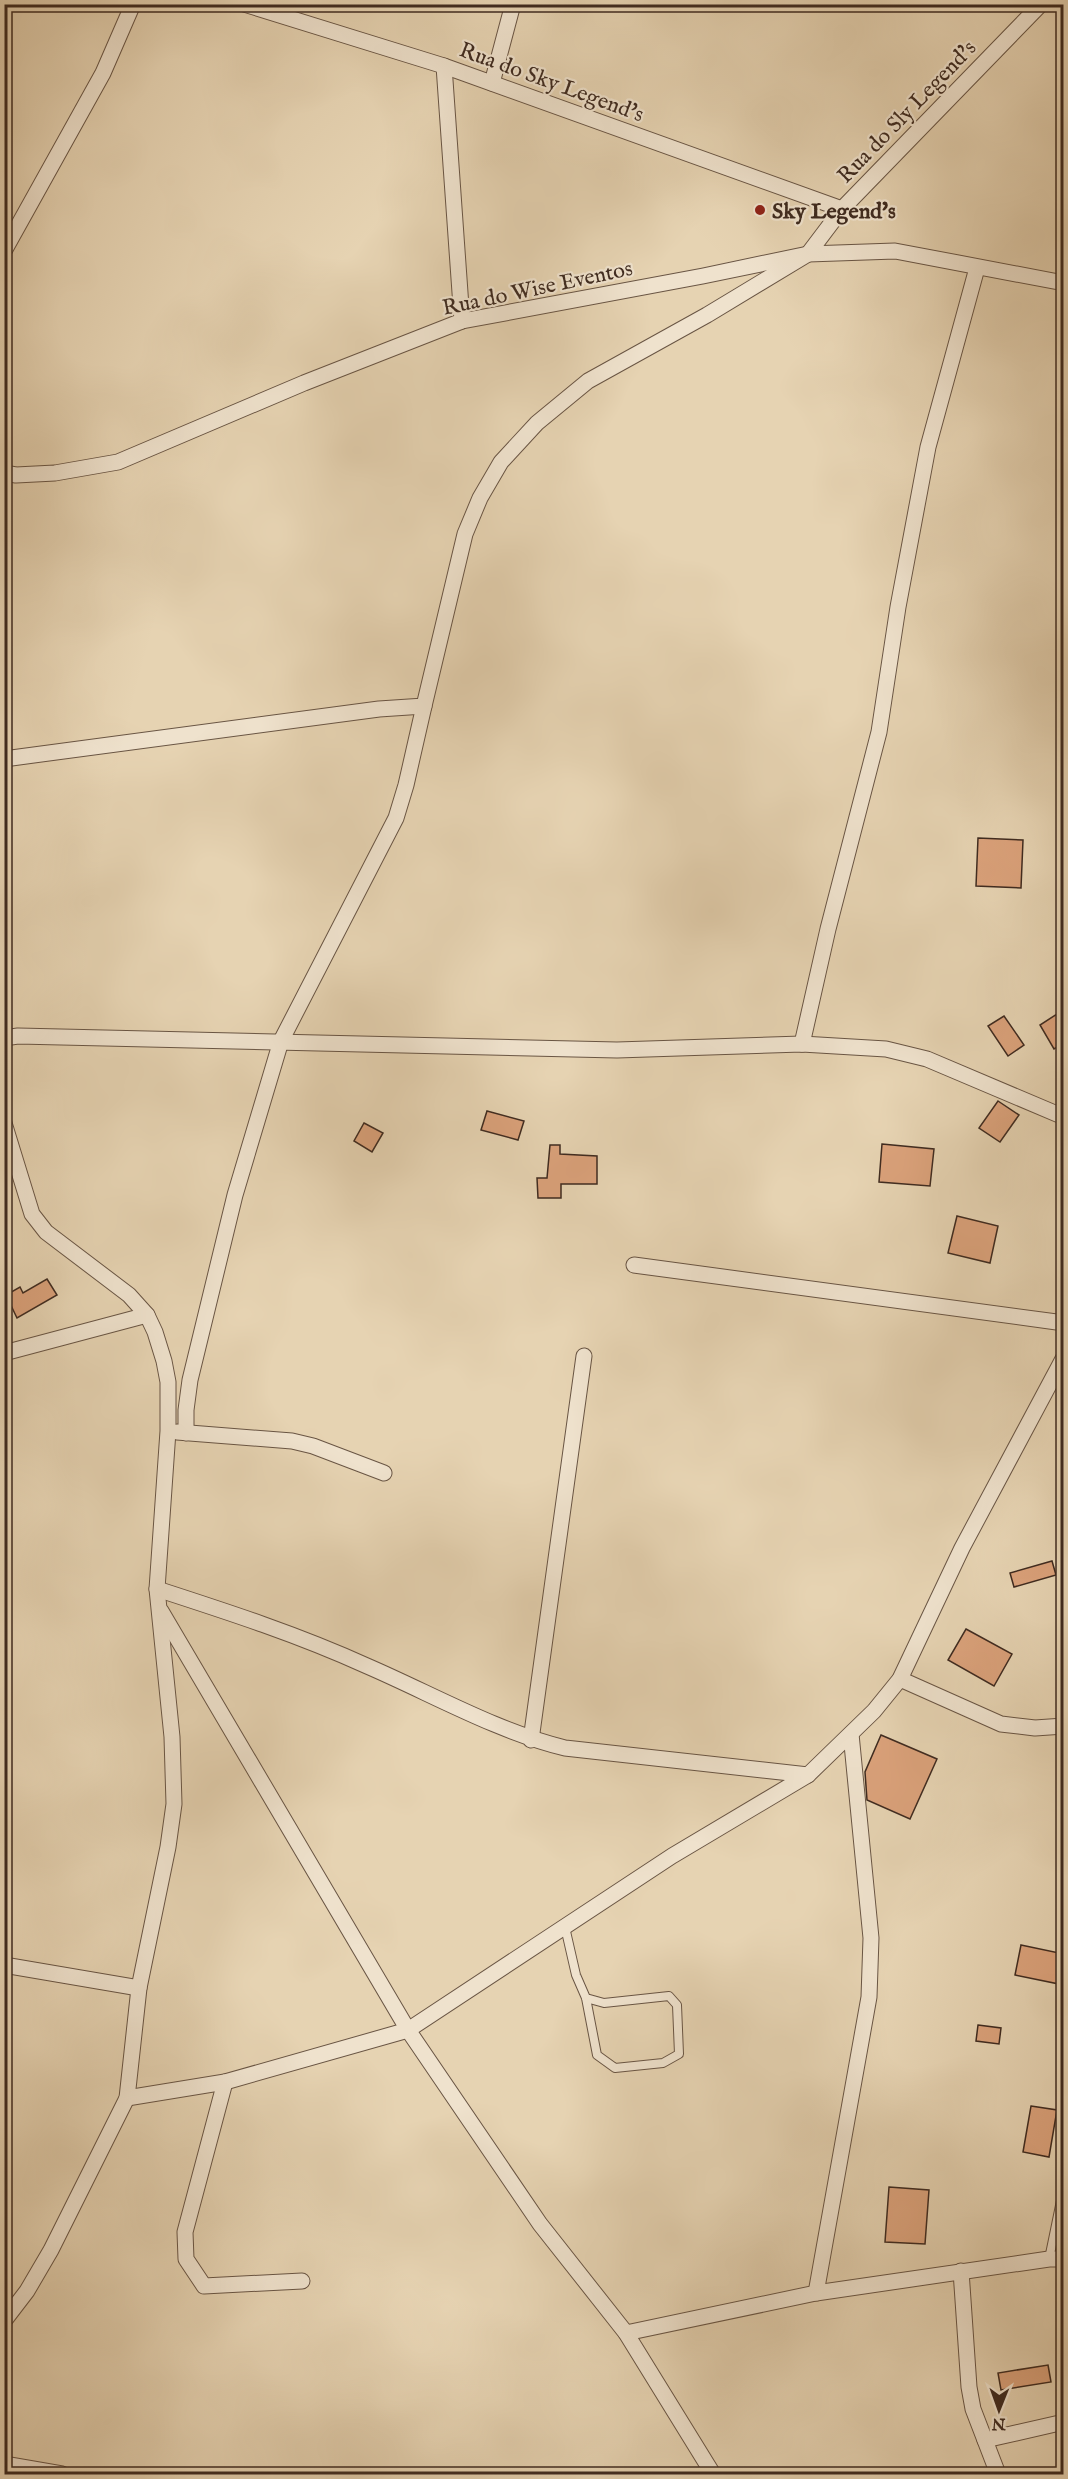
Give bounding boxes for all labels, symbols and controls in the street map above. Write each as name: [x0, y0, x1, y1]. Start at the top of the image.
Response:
street label: Rua do Sly Legend's: [832, 35, 983, 190]
street label: Rua do Sky Legend's: [455, 36, 647, 129]
place label: Sky Legend's: [772, 198, 896, 226]
marker: Sky Legend's: [753, 203, 767, 217]
street label: Rua do Wise Eventos: [440, 255, 635, 323]
north arrow: [969, 2380, 1029, 2440]
text: N: [992, 2413, 1007, 2433]

